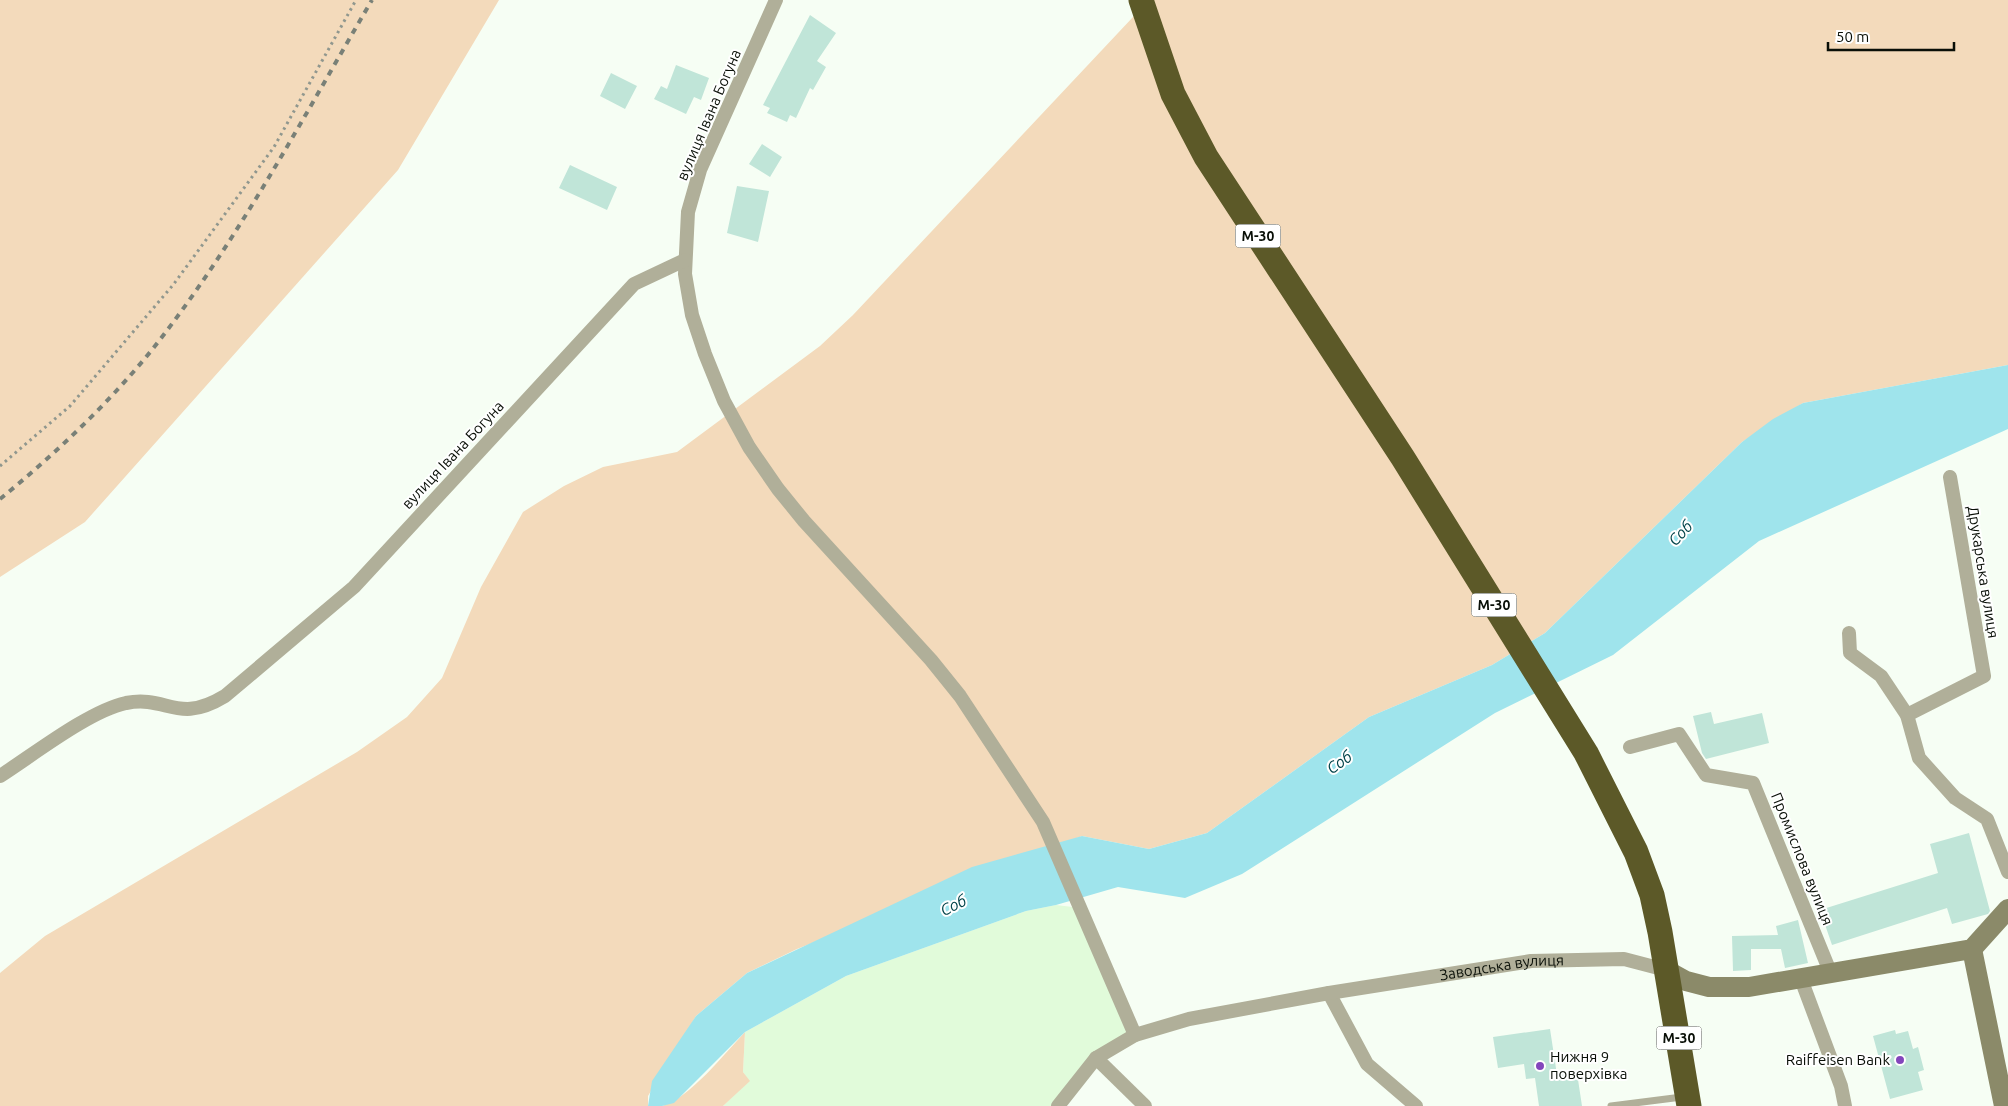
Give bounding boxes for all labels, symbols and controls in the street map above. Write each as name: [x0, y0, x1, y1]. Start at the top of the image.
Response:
scale bar: [1828, 20, 1954, 52]
text: 50 m: [1836, 28, 1869, 45]
street label: вулиця Івана Богуна: [673, 47, 744, 183]
road number: М-30: [1236, 225, 1280, 248]
street label: вулиця Івана Богуна: [398, 397, 507, 512]
street label: Друкарська вулиця: [1965, 504, 2002, 639]
water label: Соб: [1664, 516, 1697, 549]
road number: М-30: [1472, 594, 1516, 616]
water label: Соб: [1323, 746, 1356, 777]
street label: Промислова вулиця: [1768, 790, 1837, 928]
water label: Соб: [937, 890, 970, 919]
street label: Заводська вулиця: [1438, 951, 1564, 983]
road number: М-30: [1656, 1026, 1702, 1050]
place label: Нижня 9 поверхівка: [1550, 1048, 1628, 1082]
place label: Raiffeisen Bank: [1786, 1051, 1890, 1068]
marker: Raiffeisen Bank: [1894, 1054, 1906, 1066]
marker: Нижня 9 поверхівка: [1534, 1060, 1546, 1072]

